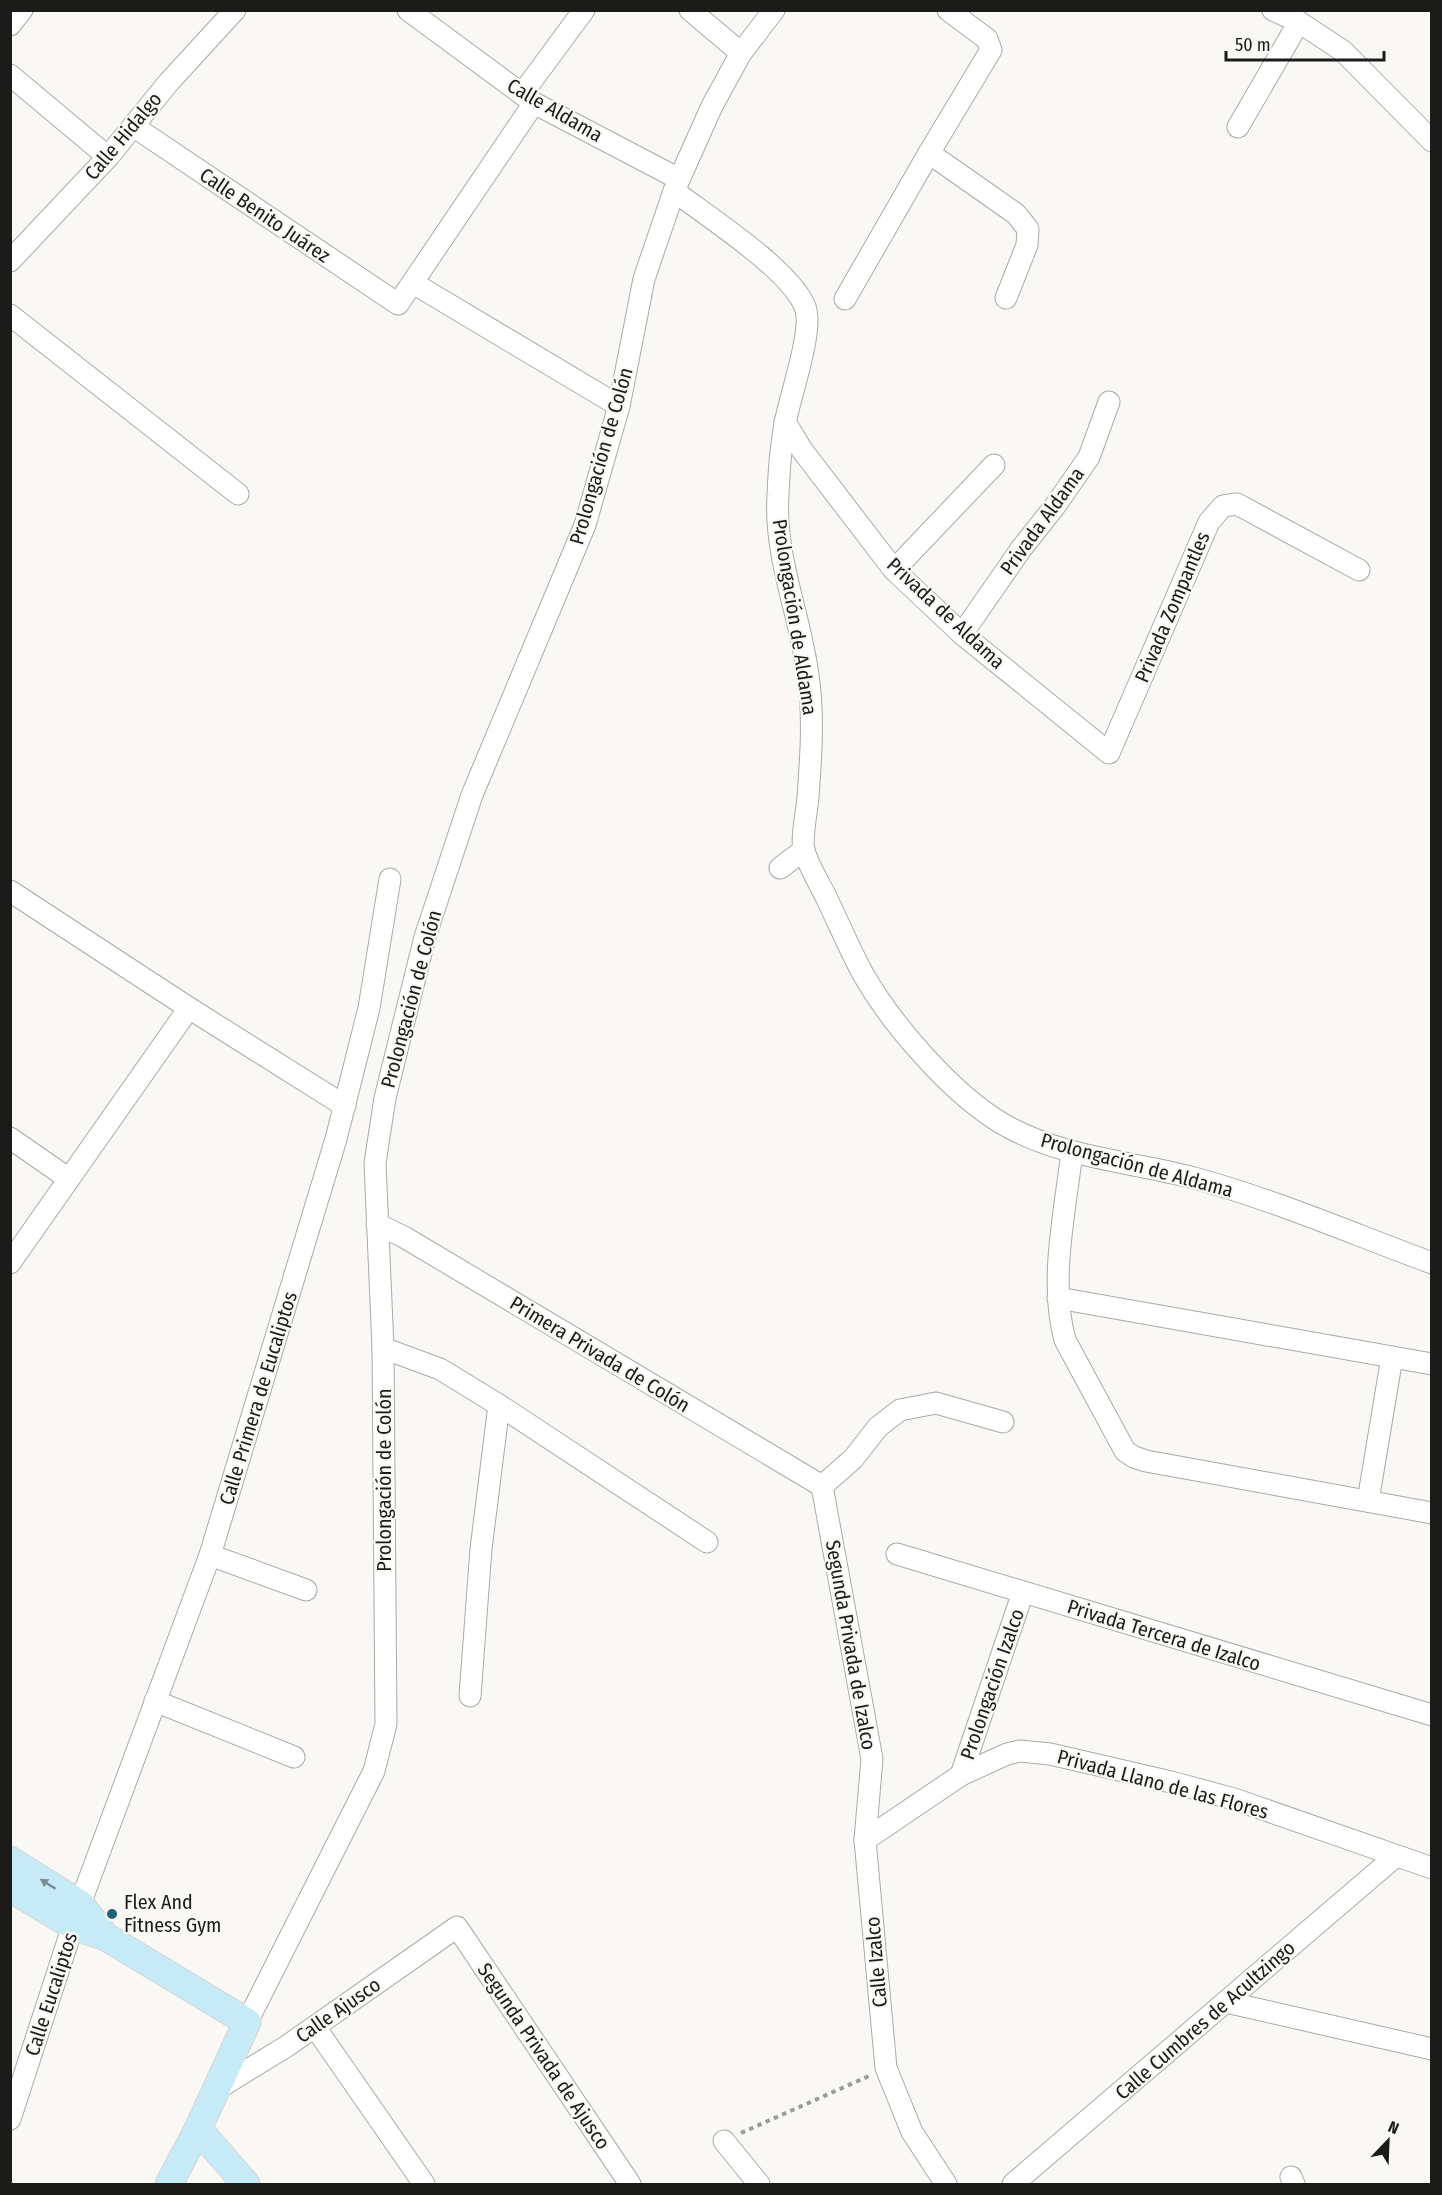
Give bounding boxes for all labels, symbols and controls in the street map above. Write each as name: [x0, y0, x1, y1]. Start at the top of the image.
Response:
scale bar: [1226, 24, 1384, 62]
text: 50 m: [1235, 34, 1271, 56]
street label: Calle Aldama: [503, 73, 607, 147]
street label: Calle Hidalgo: [79, 87, 167, 185]
street label: Calle Benito Juárez: [195, 162, 335, 268]
street label: Prolongación de Colón: [564, 365, 638, 547]
street label: Privada Aldama: [995, 463, 1089, 579]
street label: Prolongación de Aldama: [768, 517, 822, 717]
street label: Privada Zompantles: [1129, 528, 1215, 686]
street label: Privada de Aldama: [882, 552, 1010, 674]
street label: Prolongación de Colón: [376, 907, 446, 1091]
street label: Prolongación de Aldama: [1038, 1128, 1236, 1202]
street label: Calle Primera de Eucaliptos: [214, 1288, 302, 1508]
street label: Primera Privada de Colón: [506, 1291, 694, 1417]
street label: Prolongación de Colón: [372, 1388, 396, 1572]
street label: Segunda Privada de Izalco: [821, 1538, 881, 1752]
street label: Privada Tercera de Izalco: [1064, 1594, 1264, 1676]
street label: Prolongación Izalco: [955, 1605, 1029, 1763]
street label: Privada Llano de las Flores: [1055, 1744, 1271, 1824]
one-way arrow: [40, 1878, 56, 1889]
place label: Flex And Fitness Gym: [124, 1890, 221, 1937]
marker: Flex And Fitness Gym: [105, 1907, 119, 1921]
street label: Calle Izalco: [860, 1916, 892, 2008]
street label: Calle Eucaliptos: [20, 1929, 82, 2059]
street label: Calle Cumbres de Acultzingo: [1110, 1935, 1300, 2105]
street label: Segunda Privada de Ajusco: [473, 1958, 615, 2154]
street label: Calle Ajusco: [291, 1972, 385, 2048]
north arrow: [1358, 2111, 1418, 2171]
text: N: [1386, 2117, 1402, 2138]

